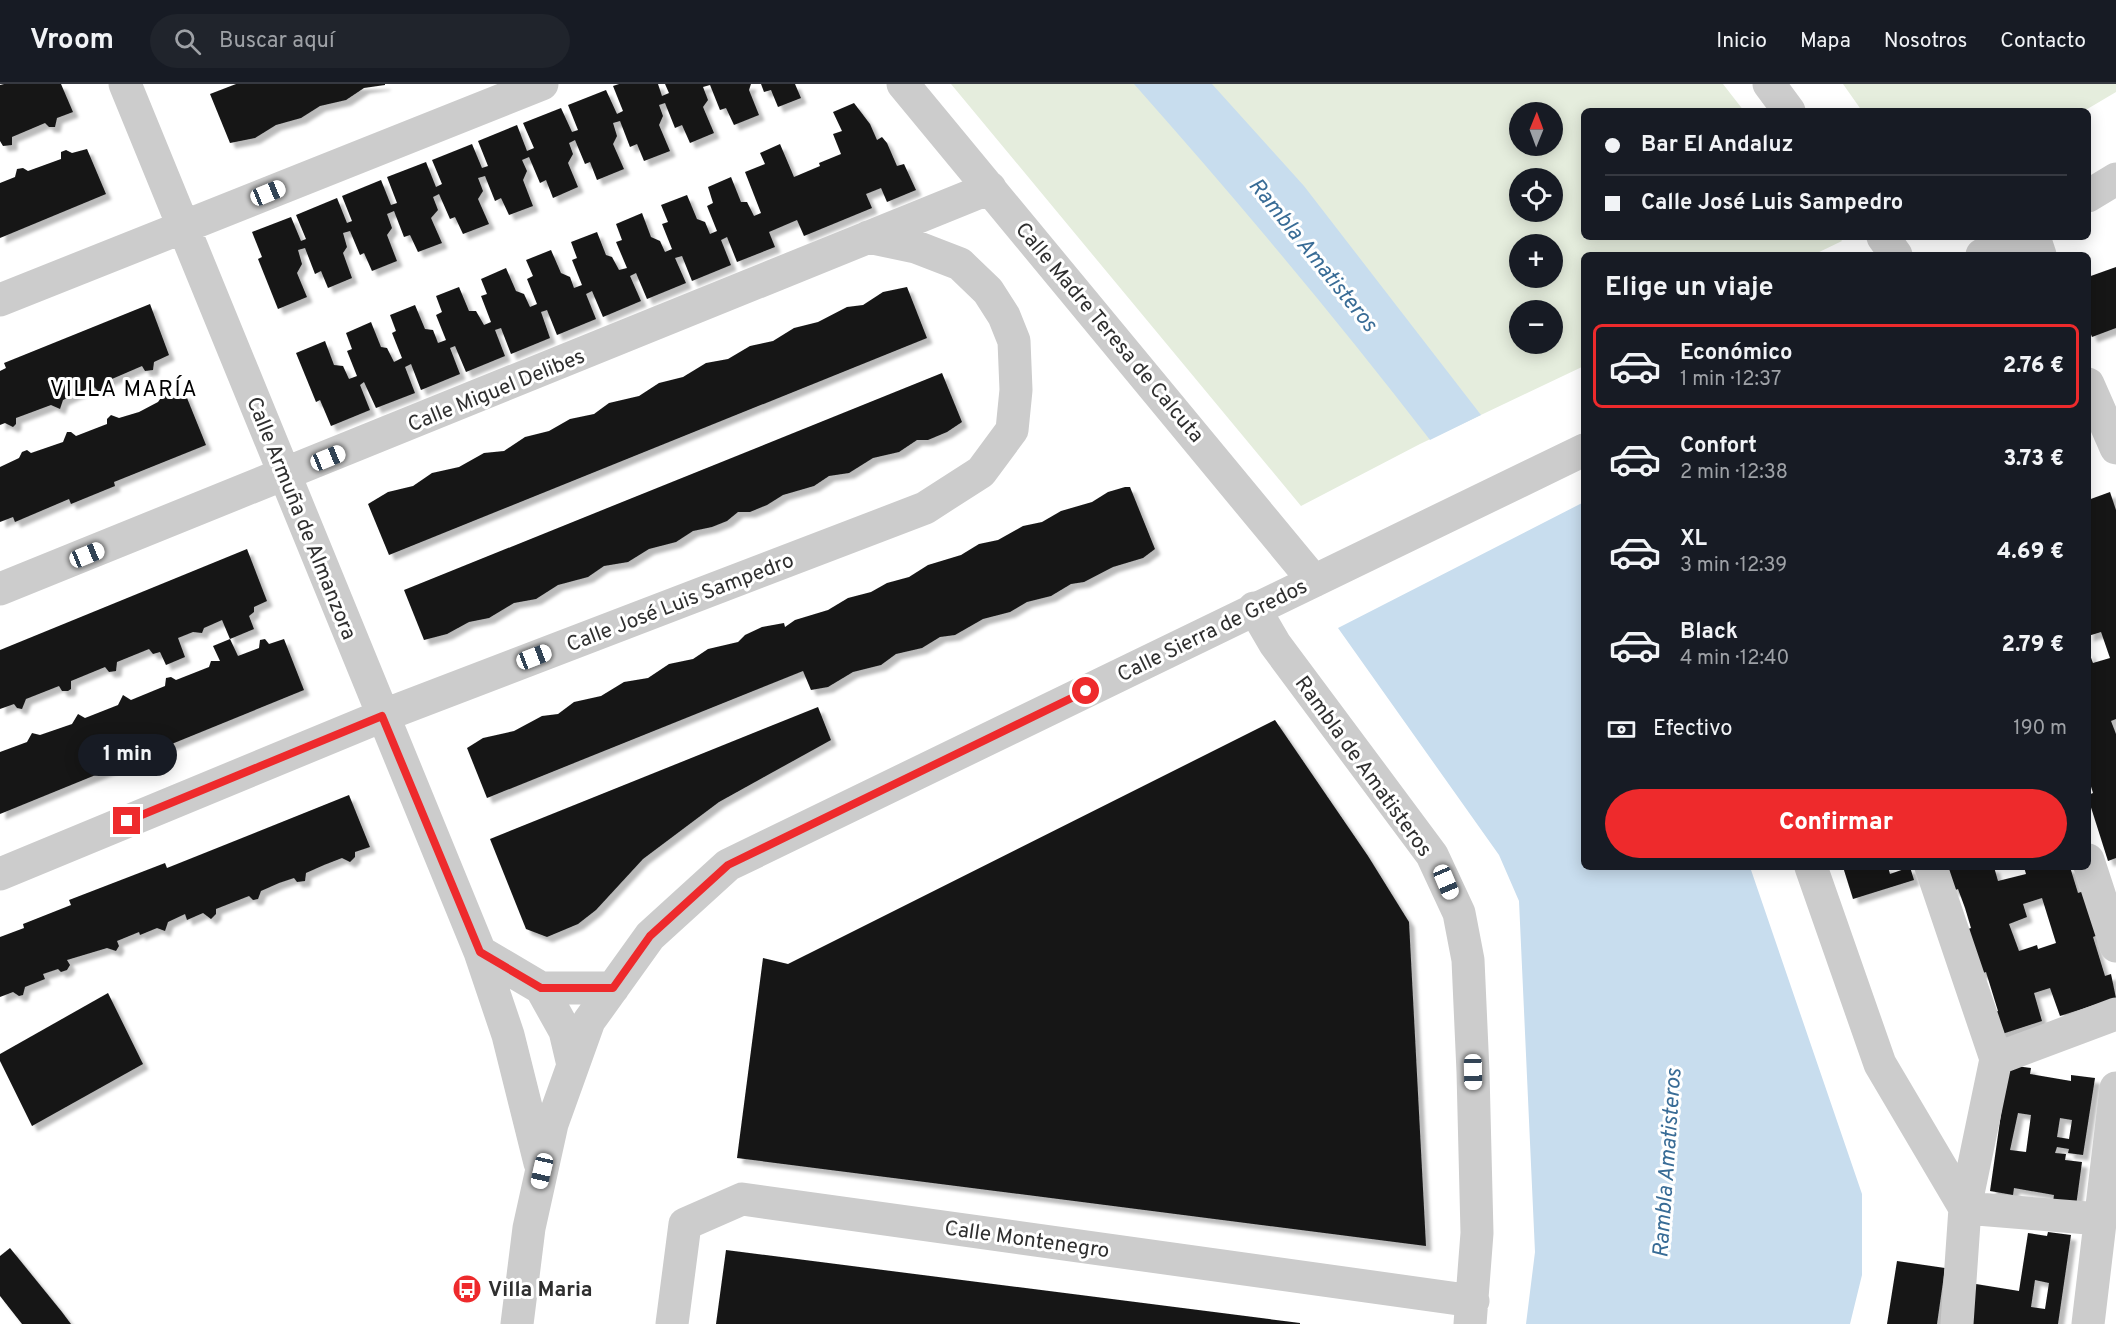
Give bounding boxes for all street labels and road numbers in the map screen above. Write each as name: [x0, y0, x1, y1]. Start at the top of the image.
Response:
street label: Calle Madre Teresa de Calcuta: [1009, 217, 1209, 449]
street label: Calle Miguel Delibes: [404, 344, 589, 439]
street label: Calle Armuña de Almanzora: [239, 393, 362, 644]
street label: Calle José Luis Sampedro: [563, 548, 798, 659]
street label: Calle Sierra de Gredos: [1113, 574, 1312, 689]
street label: Rambla de Amatisteros: [1288, 671, 1437, 863]
street label: Calle Montenegro: [943, 1216, 1111, 1265]

